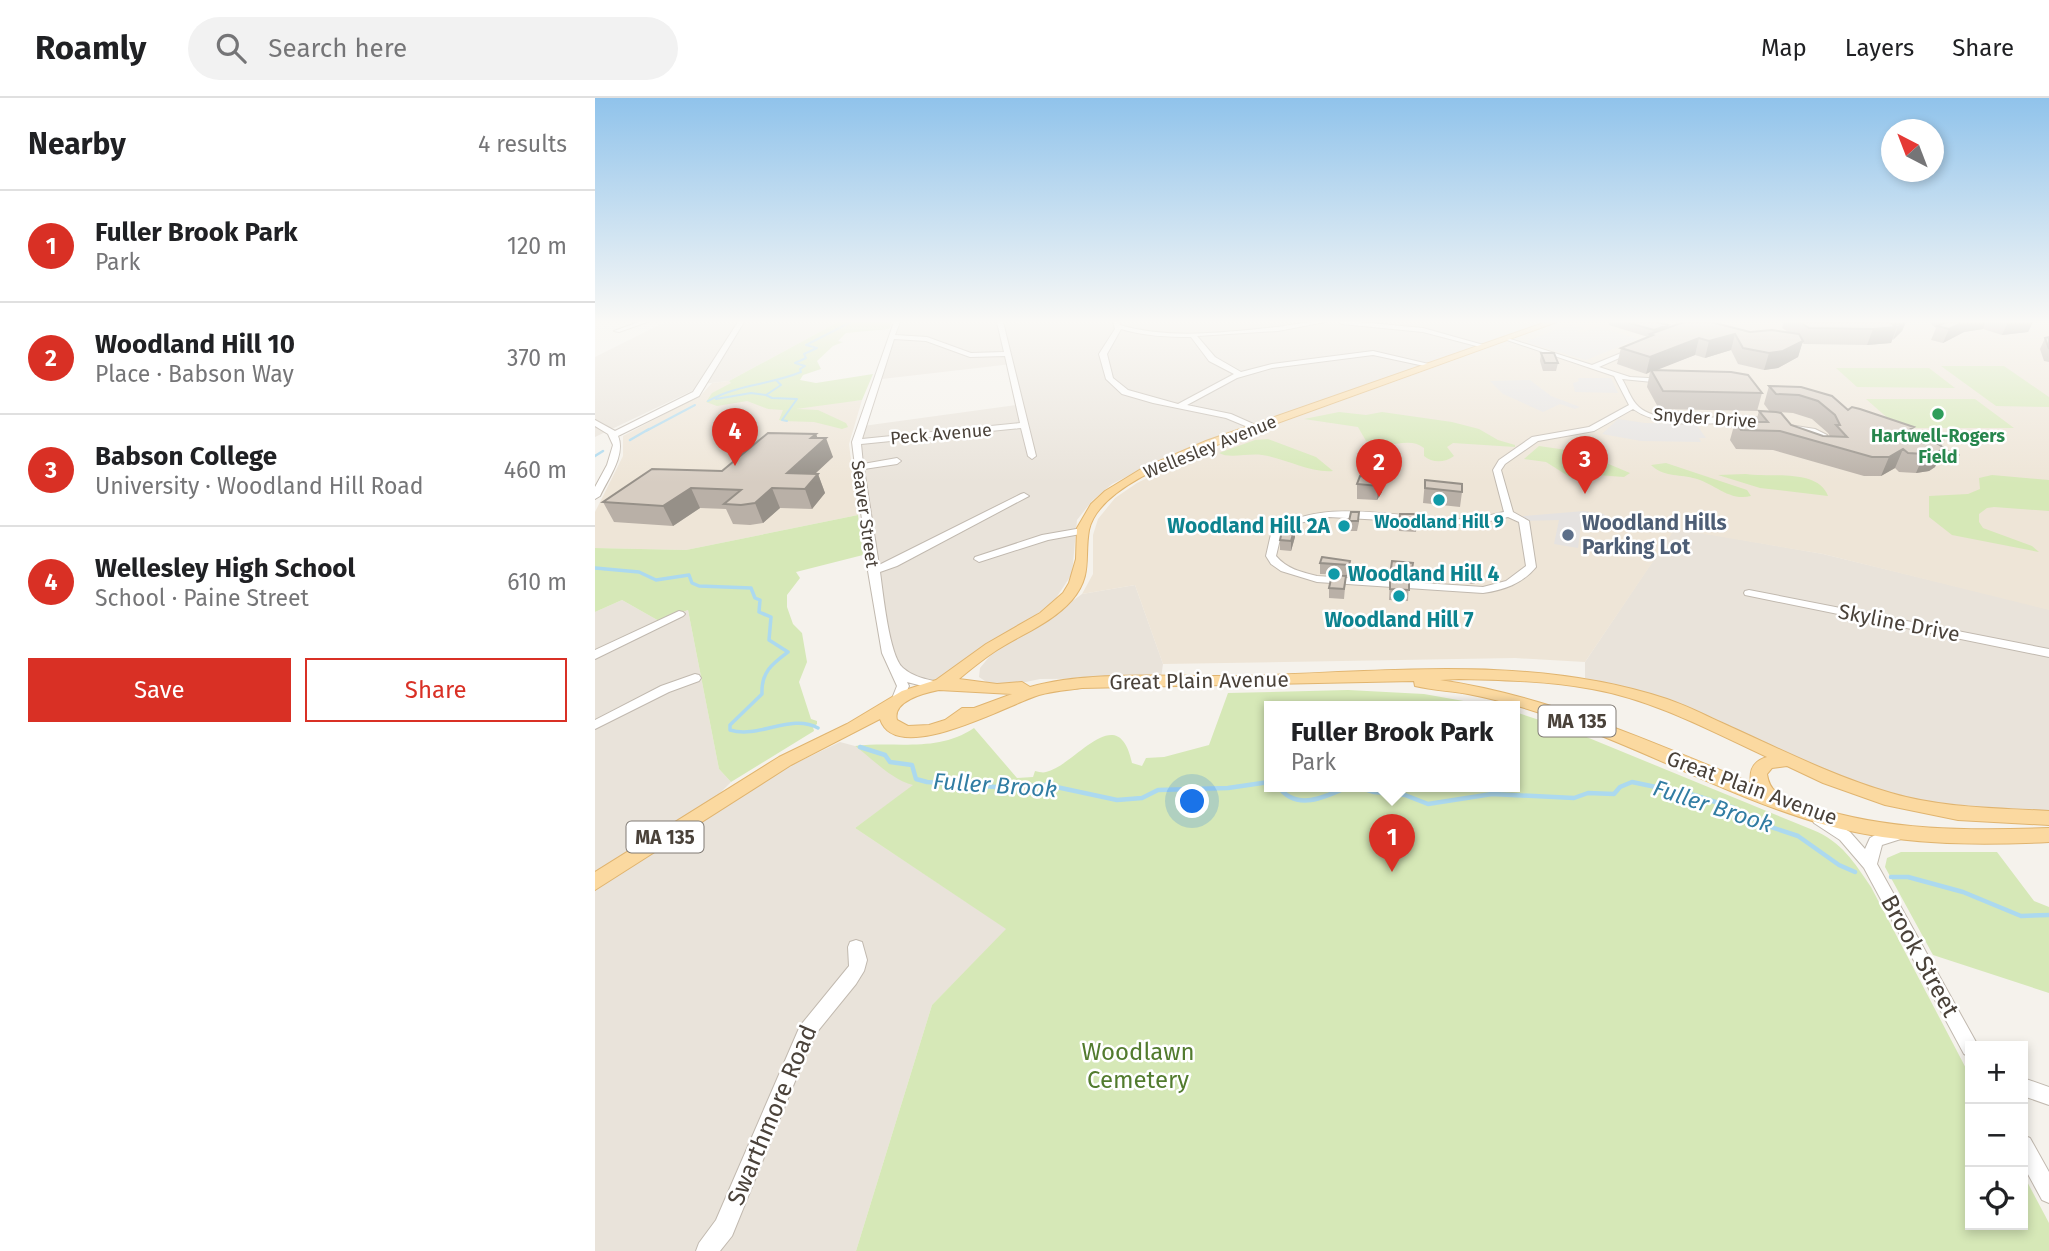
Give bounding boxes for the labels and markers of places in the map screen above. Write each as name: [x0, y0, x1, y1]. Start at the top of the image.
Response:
marker: Hartwell-Rogers Field: [1930, 406, 1946, 422]
pin: 4: [712, 408, 758, 466]
place label: Hartwell-Rogers Field: [1871, 425, 2005, 468]
pin: 3: [1562, 436, 1608, 494]
pin: 2: [1356, 439, 1402, 497]
marker: Woodland Hill 9: [1431, 492, 1447, 508]
place label: Woodland Hills Parking Lot: [1582, 510, 1727, 560]
place label: Woodland Hill 9: [1374, 511, 1504, 533]
place label: Woodland Hill 2A: [1167, 513, 1331, 539]
marker: Woodland Hill 2A: [1336, 518, 1352, 534]
marker: Woodland Hills Parking Lot: [1560, 527, 1576, 543]
place label: Woodland Hill 4: [1348, 561, 1499, 587]
marker: Woodland Hill 4: [1326, 566, 1342, 582]
marker: Woodland Hill 7: [1391, 588, 1407, 604]
place label: Woodland Hill 7: [1324, 607, 1474, 633]
pin: 1: [1369, 814, 1415, 872]

